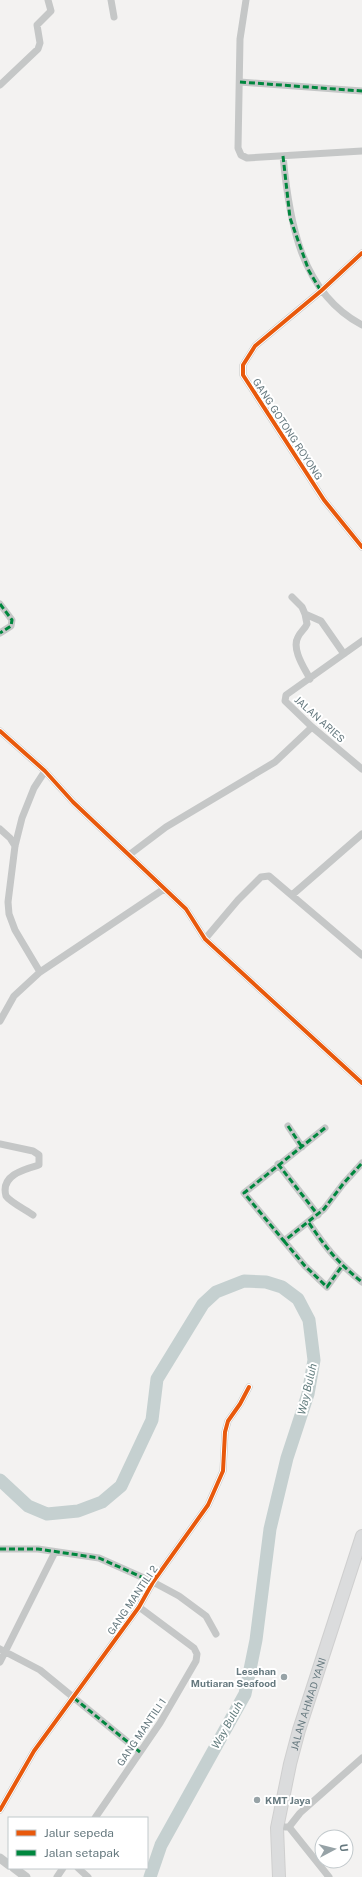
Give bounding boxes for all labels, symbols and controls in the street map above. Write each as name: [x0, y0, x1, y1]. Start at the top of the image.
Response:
street label: GANG GOTONG ROYONG: [251, 376, 325, 482]
street label: JALAN ARIES: [292, 693, 348, 745]
water label: Way Buluh: [295, 1362, 319, 1416]
street label: GANG MANTILI 2: [104, 1563, 160, 1637]
street label: JALAN AHMAD YANI: [288, 1656, 328, 1752]
place label: Lesehan Mutiaran Seafood: [191, 1665, 276, 1689]
marker: Lesehan Mutiaran Seafood: [279, 1672, 289, 1682]
street label: GANG MANTILI 1: [114, 1696, 168, 1768]
water label: Way Buluh: [209, 1699, 245, 1751]
place label: KMT Jaya: [265, 1794, 311, 1806]
marker: KMT Jaya: [252, 1795, 262, 1805]
legend: [8, 1817, 148, 1869]
text: Jalur sepeda: [44, 1826, 114, 1840]
north arrow: [314, 1829, 354, 1869]
text: U: [337, 1843, 350, 1852]
text: Jalan setapak: [44, 1846, 120, 1860]

